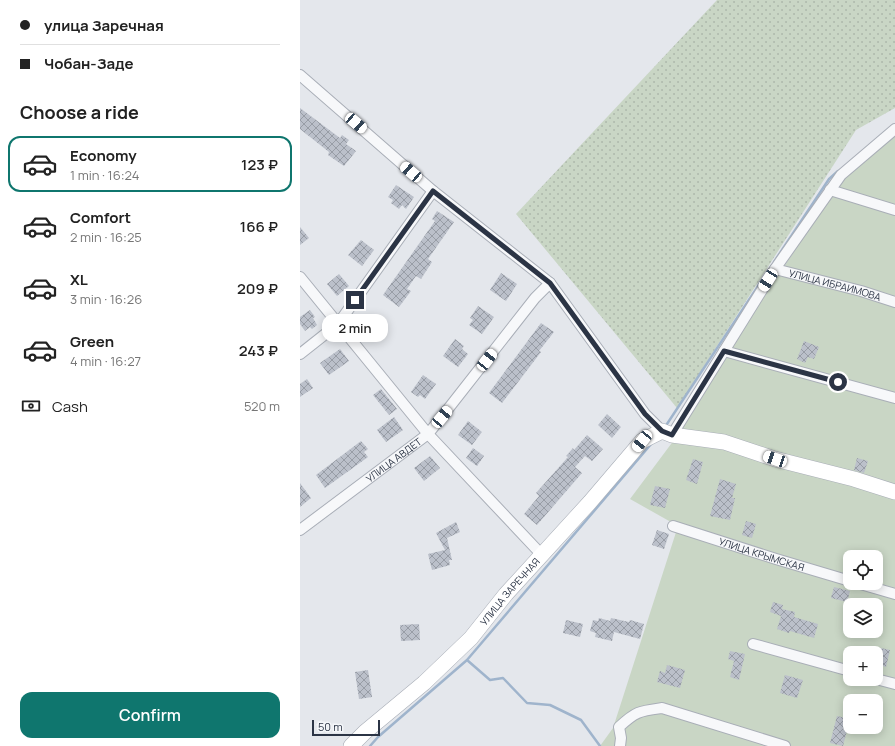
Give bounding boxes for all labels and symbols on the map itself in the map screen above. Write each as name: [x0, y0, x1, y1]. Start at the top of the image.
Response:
car: [343, 111, 369, 135]
car: [398, 160, 424, 184]
street label: УЛИЦА ИБРАИМОВА: [787, 266, 884, 304]
car: [757, 267, 779, 293]
route end: [346, 291, 364, 309]
callout: 2 min: [322, 314, 388, 342]
car: [475, 347, 499, 373]
route start: [829, 373, 847, 391]
car: [430, 404, 454, 430]
car: [630, 428, 654, 454]
street label: УЛИЦА АВДЕТ: [363, 434, 424, 485]
car: [762, 449, 788, 469]
street label: УЛИЦА КРЫМСКАЯ: [717, 534, 806, 574]
street label: УЛИЦА ЗАРЕЧНАЯ: [477, 555, 543, 628]
scale bar: [312, 718, 380, 737]

